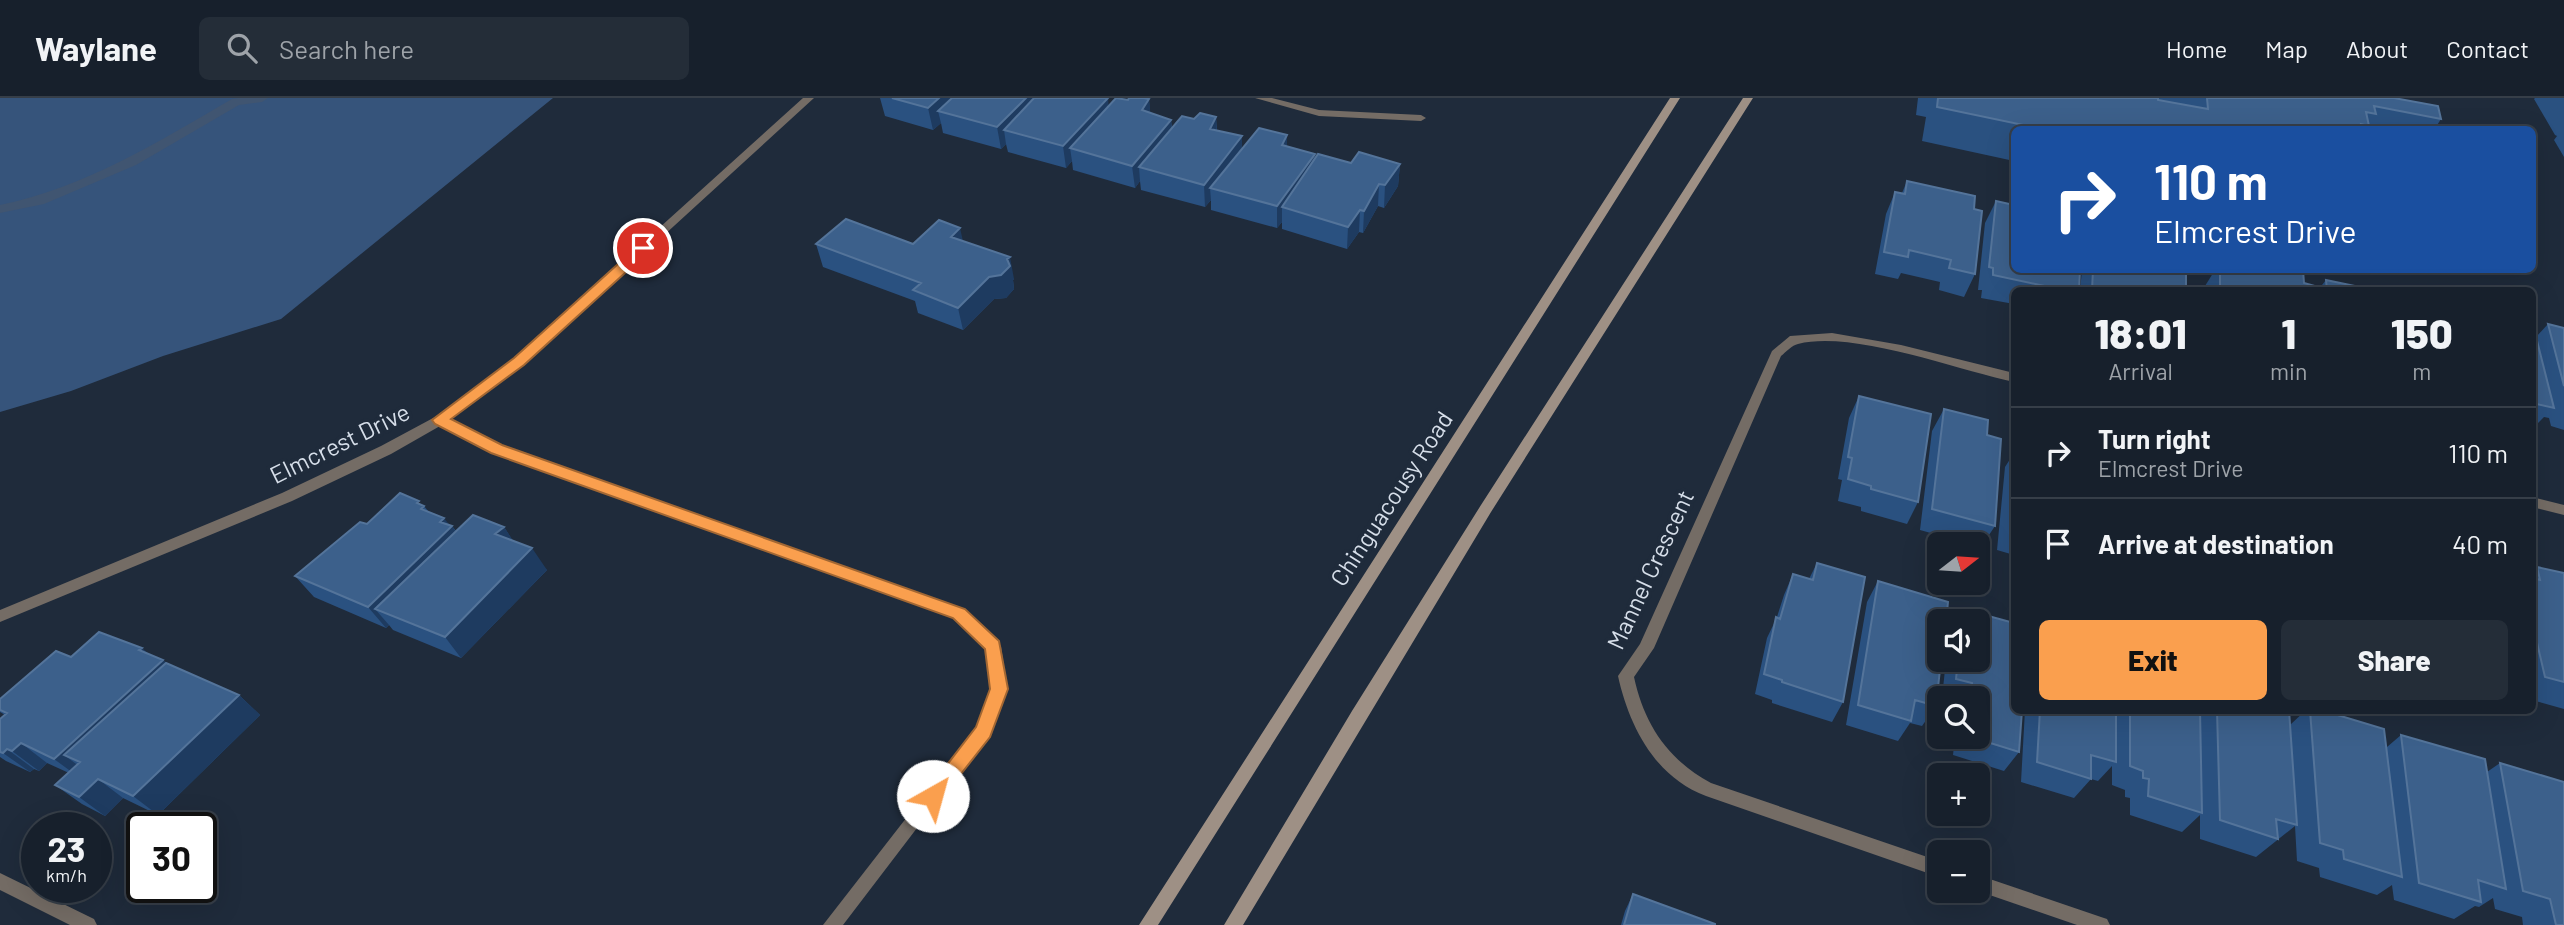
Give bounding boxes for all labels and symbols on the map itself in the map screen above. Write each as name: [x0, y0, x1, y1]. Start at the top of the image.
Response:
pin: [613, 218, 673, 278]
street label: Elmcrest Drive: [265, 396, 414, 489]
street label: Chinguacousy Road: [1323, 405, 1458, 591]
street label: Mannel Crescent: [1600, 485, 1699, 654]
north arrow: [1927, 532, 1990, 595]
position arrow: [896, 759, 970, 833]
speed limit sign: 30: [126, 812, 217, 903]

